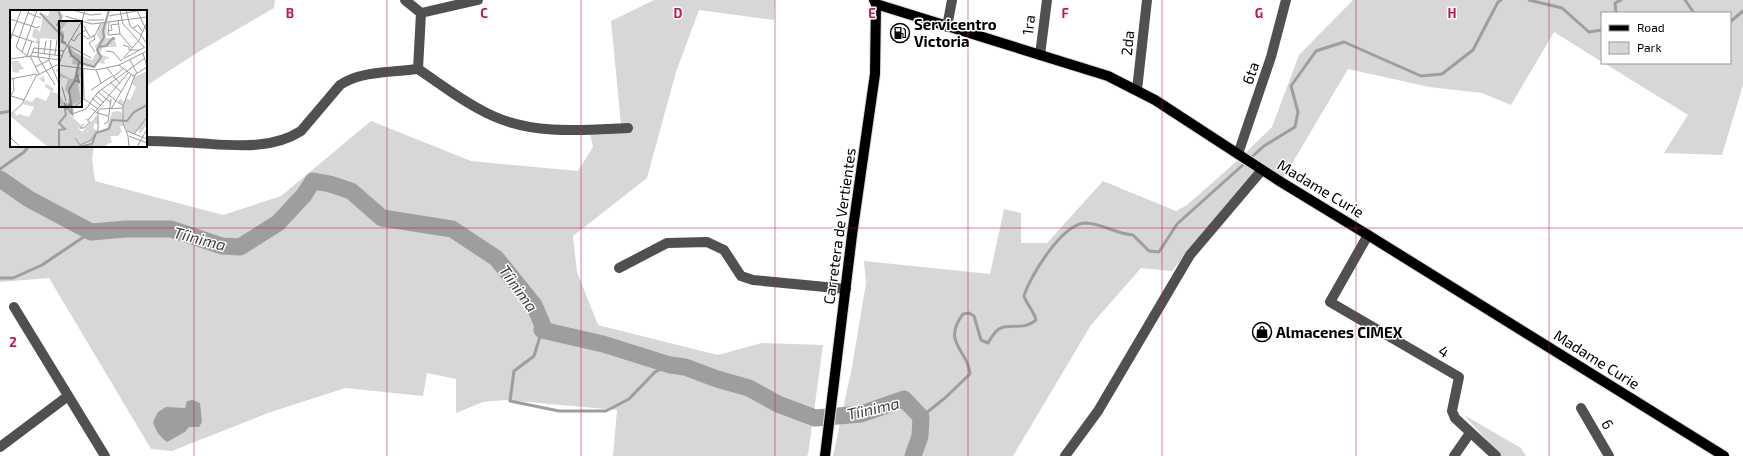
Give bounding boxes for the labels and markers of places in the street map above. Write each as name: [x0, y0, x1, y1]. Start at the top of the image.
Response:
place label: Servicentro Victoria: [914, 15, 997, 50]
fuel station icon: Servicentro Victoria: [889, 22, 911, 44]
shop icon: Almacenes CIMEX: [1251, 321, 1273, 343]
place label: Almacenes CIMEX: [1276, 323, 1403, 341]

